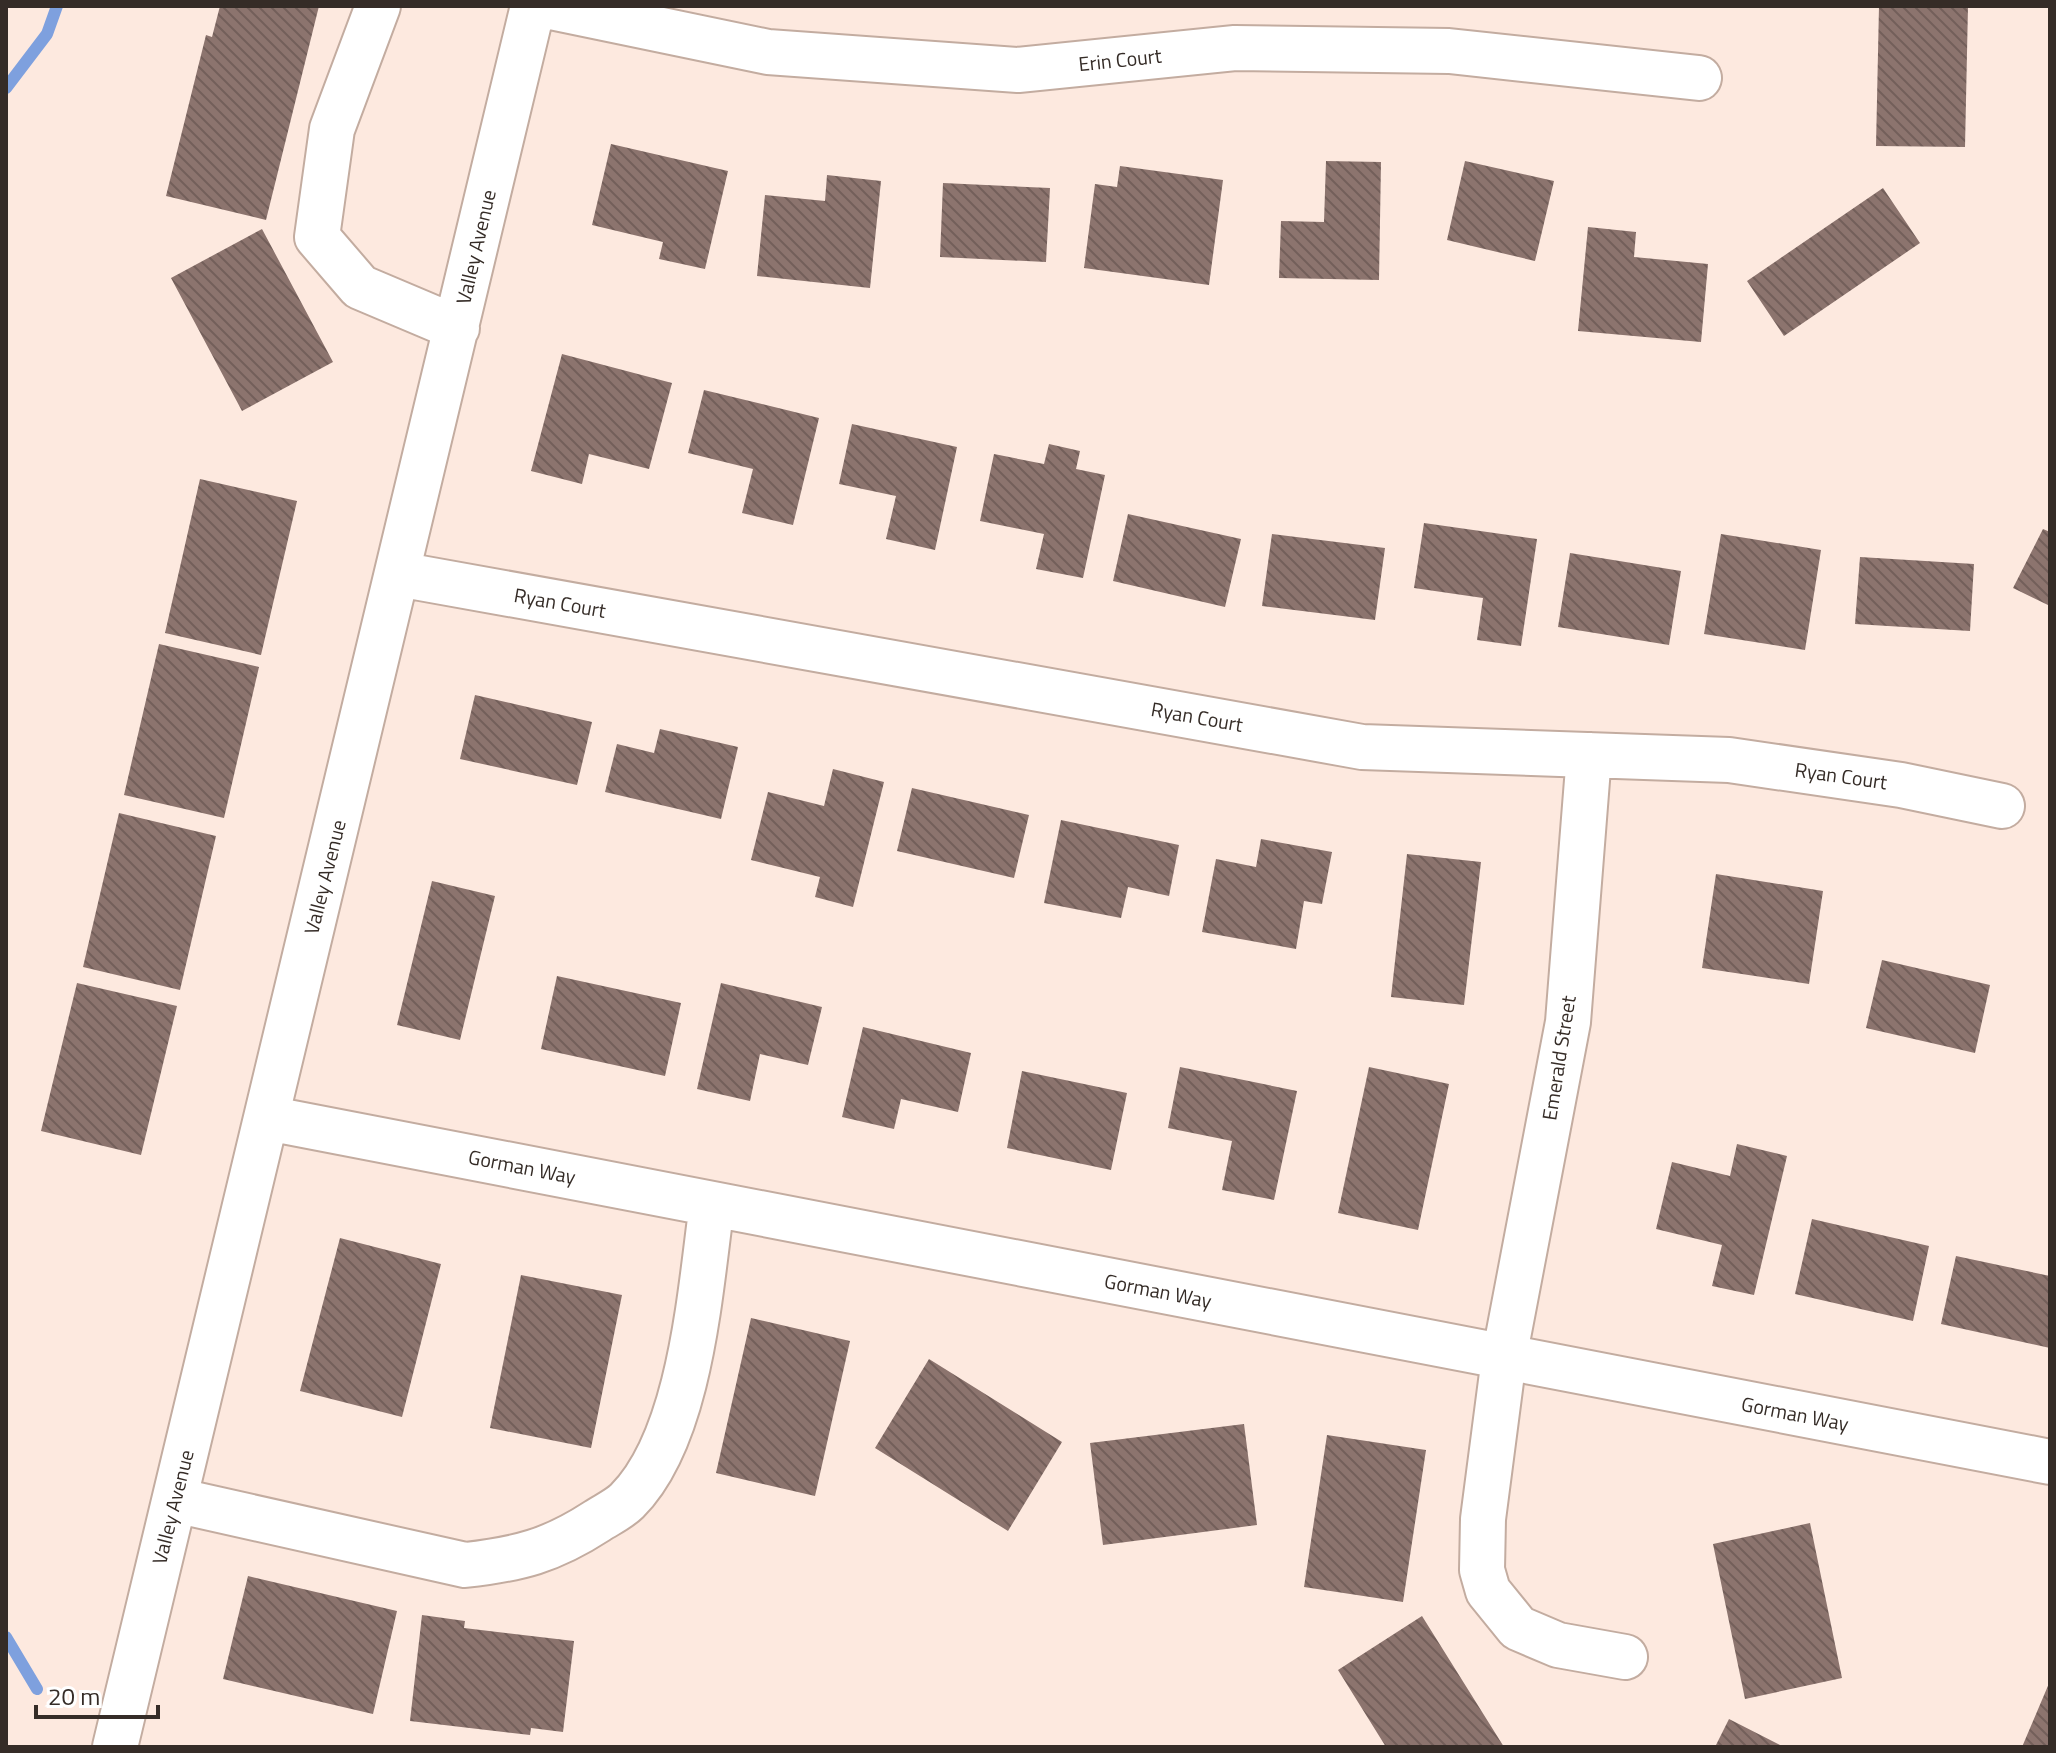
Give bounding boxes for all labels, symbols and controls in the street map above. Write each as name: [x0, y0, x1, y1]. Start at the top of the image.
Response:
street label: Erin Court: [1077, 40, 1163, 79]
street label: Valley Avenue: [447, 186, 504, 307]
street label: Ryan Court: [512, 579, 608, 626]
street label: Ryan Court: [1149, 693, 1245, 740]
street label: Ryan Court: [1793, 754, 1889, 797]
street label: Valley Avenue: [295, 816, 354, 937]
street label: Emerald Street: [1533, 993, 1584, 1123]
street label: Gorman Way: [466, 1141, 579, 1192]
street label: Gorman Way: [1102, 1265, 1215, 1316]
street label: Gorman Way: [1739, 1388, 1852, 1439]
street label: Valley Avenue: [143, 1446, 202, 1567]
scale bar: [36, 1669, 158, 1719]
text: 20 m: [48, 1678, 100, 1714]

